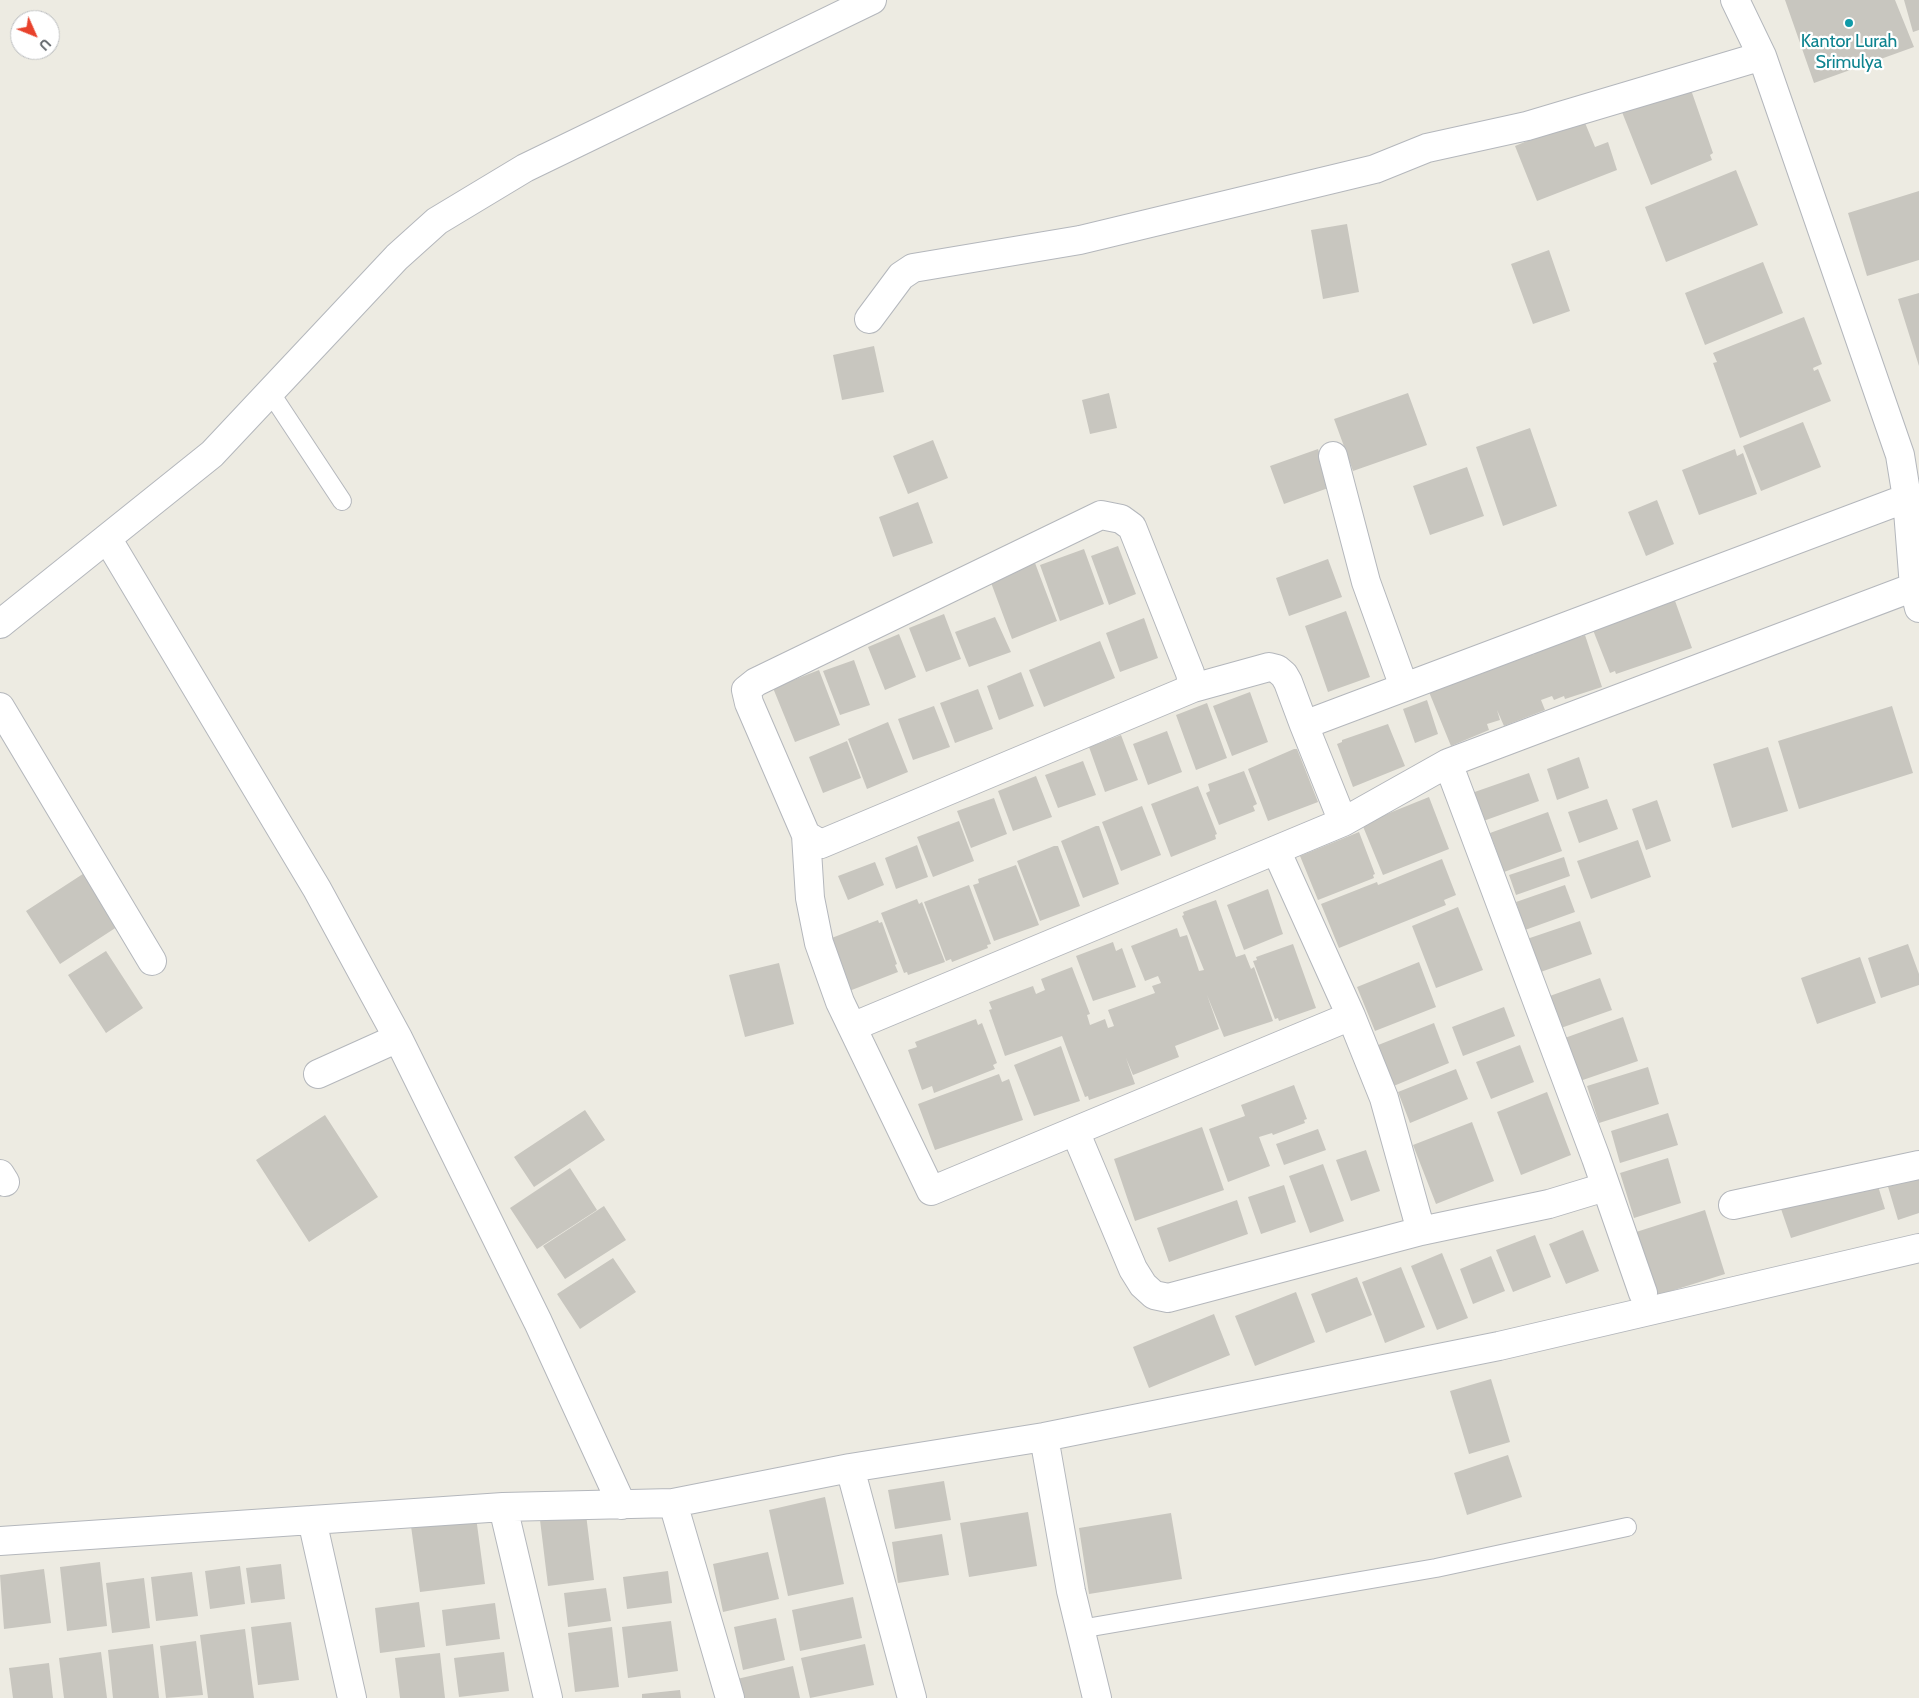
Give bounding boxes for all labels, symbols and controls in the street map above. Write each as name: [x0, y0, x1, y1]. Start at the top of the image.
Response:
north arrow: [10, 10, 60, 60]
marker: Kantor Lurah Srimulya: [1843, 17, 1855, 29]
place label: Kantor Lurah Srimulya: [1801, 31, 1897, 74]
text: U: [35, 35, 55, 55]

